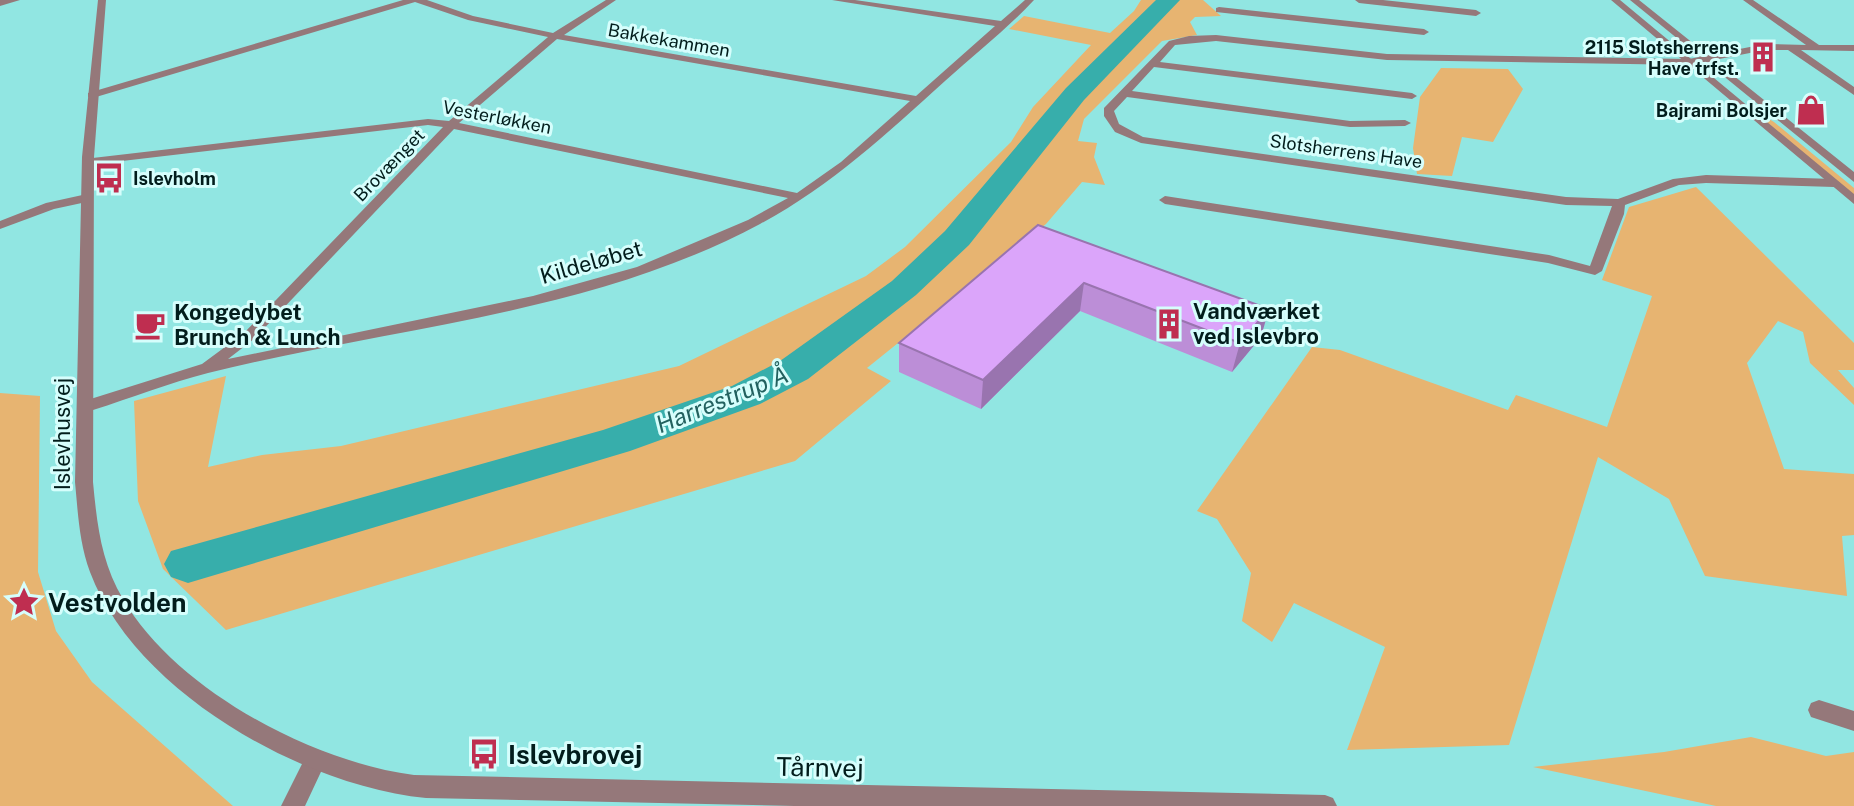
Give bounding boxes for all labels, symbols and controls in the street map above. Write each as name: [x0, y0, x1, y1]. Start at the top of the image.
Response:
street label: Bakkekammen: [606, 19, 732, 61]
place label: 2115 Slotsherrens Have trfst.: [1585, 37, 1739, 79]
building icon: 2115 Slotsherrens Have trfst.: [1746, 40, 1780, 74]
shop icon: Bajrami Bolsjer: [1794, 93, 1828, 127]
street label: Vesterløkken: [441, 96, 553, 138]
place label: Bajrami Bolsjer: [1656, 100, 1788, 121]
street label: Brovænget: [349, 124, 429, 206]
street label: Slotsherrens Have: [1268, 130, 1424, 172]
bus stop icon: Islevholm: [92, 161, 126, 195]
place label: Islevholm: [133, 168, 216, 189]
street label: Kildeløbet: [537, 235, 645, 289]
place label: Vandværket ved Islevbro: [1193, 298, 1320, 349]
place label: Kongedybet Brunch & Lunch: [174, 299, 341, 350]
building icon: Vandværket ved Islevbro: [1152, 307, 1186, 341]
cafe icon: Kongedybet Brunch & Lunch: [133, 308, 167, 342]
water label: Harrestrup Å: [651, 359, 792, 438]
street label: Islevhusvej: [49, 378, 75, 490]
place icon: Vestvolden: [7, 585, 41, 619]
place label: Vestvolden: [48, 587, 186, 618]
bus stop icon: Islevbrovej: [467, 737, 501, 771]
place label: Islevbrovej: [508, 739, 642, 770]
street label: Tårnvej: [776, 751, 864, 783]

